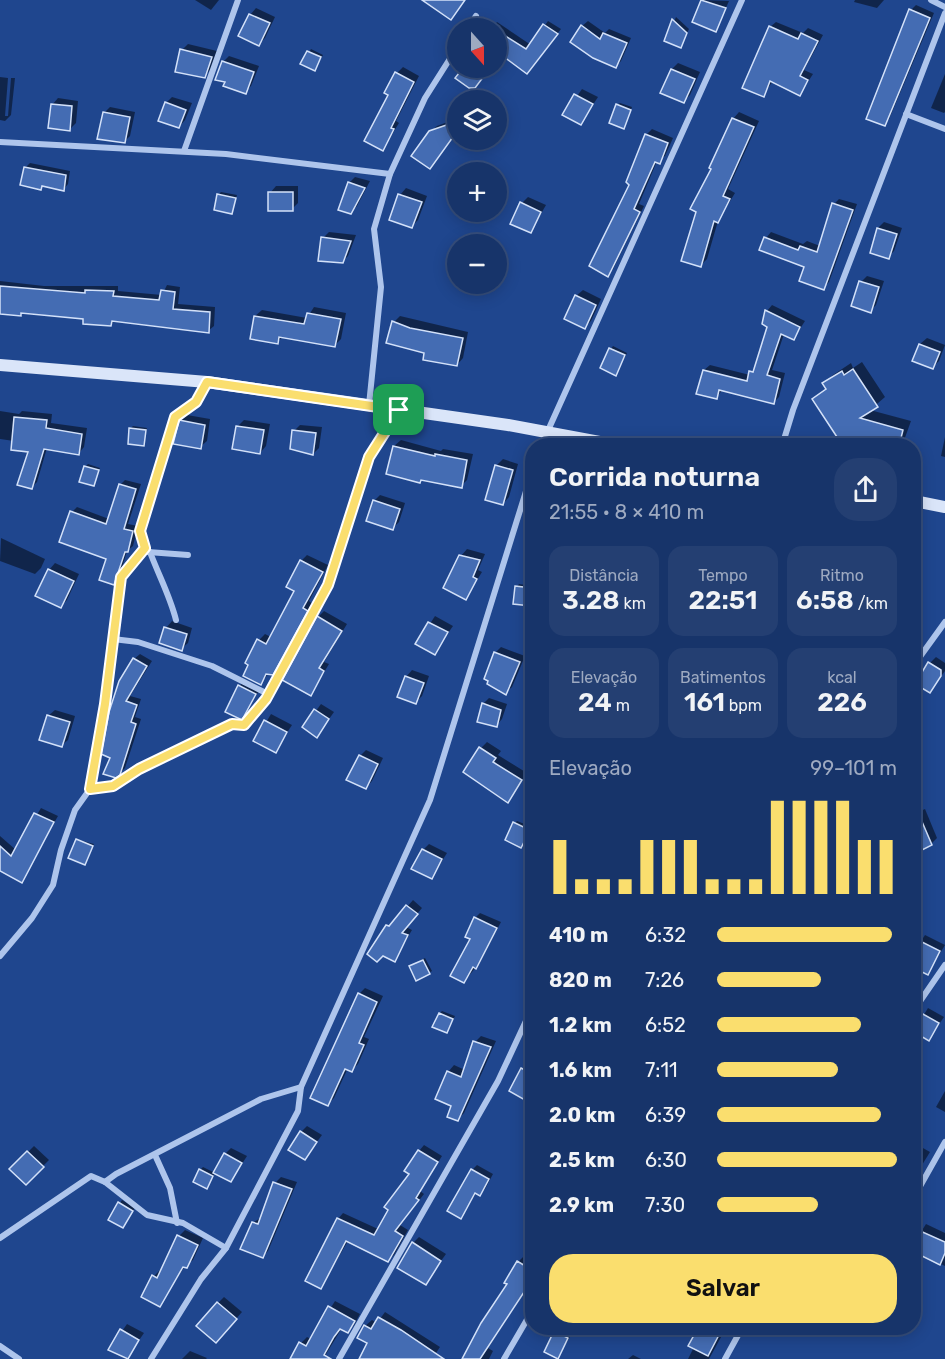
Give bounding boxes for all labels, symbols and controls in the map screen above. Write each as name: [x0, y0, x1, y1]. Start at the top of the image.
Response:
north arrow: [447, 18, 507, 78]
map controls: [447, 18, 507, 294]
button: layers: [447, 90, 507, 150]
button: +: [447, 162, 507, 222]
button: −: [447, 234, 507, 294]
pin: [373, 384, 424, 435]
icon: arrive: [382, 393, 415, 426]
button: share: [834, 458, 897, 521]
text: Corrida noturna: [549, 461, 760, 493]
text: 21:55 · 8 × 410 m: [549, 500, 704, 524]
text: Distância: [569, 566, 639, 585]
text: Tempo: [698, 566, 748, 585]
text: Ritmo: [820, 566, 864, 585]
text: 3.28: [562, 585, 620, 616]
text: 22:51: [689, 585, 757, 616]
text: 6:58: [796, 585, 854, 616]
text: km: [620, 594, 646, 613]
text: /km: [854, 594, 888, 613]
text: Elevação: [571, 668, 637, 687]
text: Batimentos: [680, 668, 766, 687]
text: kcal: [827, 668, 857, 687]
text: 24: [578, 687, 612, 718]
text: 161: [684, 687, 725, 718]
text: 226: [817, 687, 867, 718]
text: m: [612, 696, 630, 715]
text: bpm: [725, 696, 762, 715]
text: Elevação: [549, 756, 632, 780]
text: 99–101 m: [810, 756, 897, 780]
text: 410 m: [549, 923, 608, 947]
text: 6:32: [645, 923, 686, 947]
text: 820 m: [549, 968, 612, 992]
text: 7:26: [645, 968, 684, 992]
text: 1.2 km: [549, 1013, 612, 1037]
text: 6:52: [645, 1013, 686, 1037]
text: 1.6 km: [549, 1058, 612, 1082]
text: 7:11: [645, 1058, 678, 1082]
text: 2.0 km: [549, 1103, 615, 1127]
text: 6:39: [645, 1103, 686, 1127]
text: 2.5 km: [549, 1148, 615, 1172]
text: 6:30: [645, 1148, 687, 1172]
text: 2.9 km: [549, 1193, 614, 1217]
text: 7:30: [645, 1193, 685, 1217]
button: Salvar: [549, 1254, 897, 1323]

